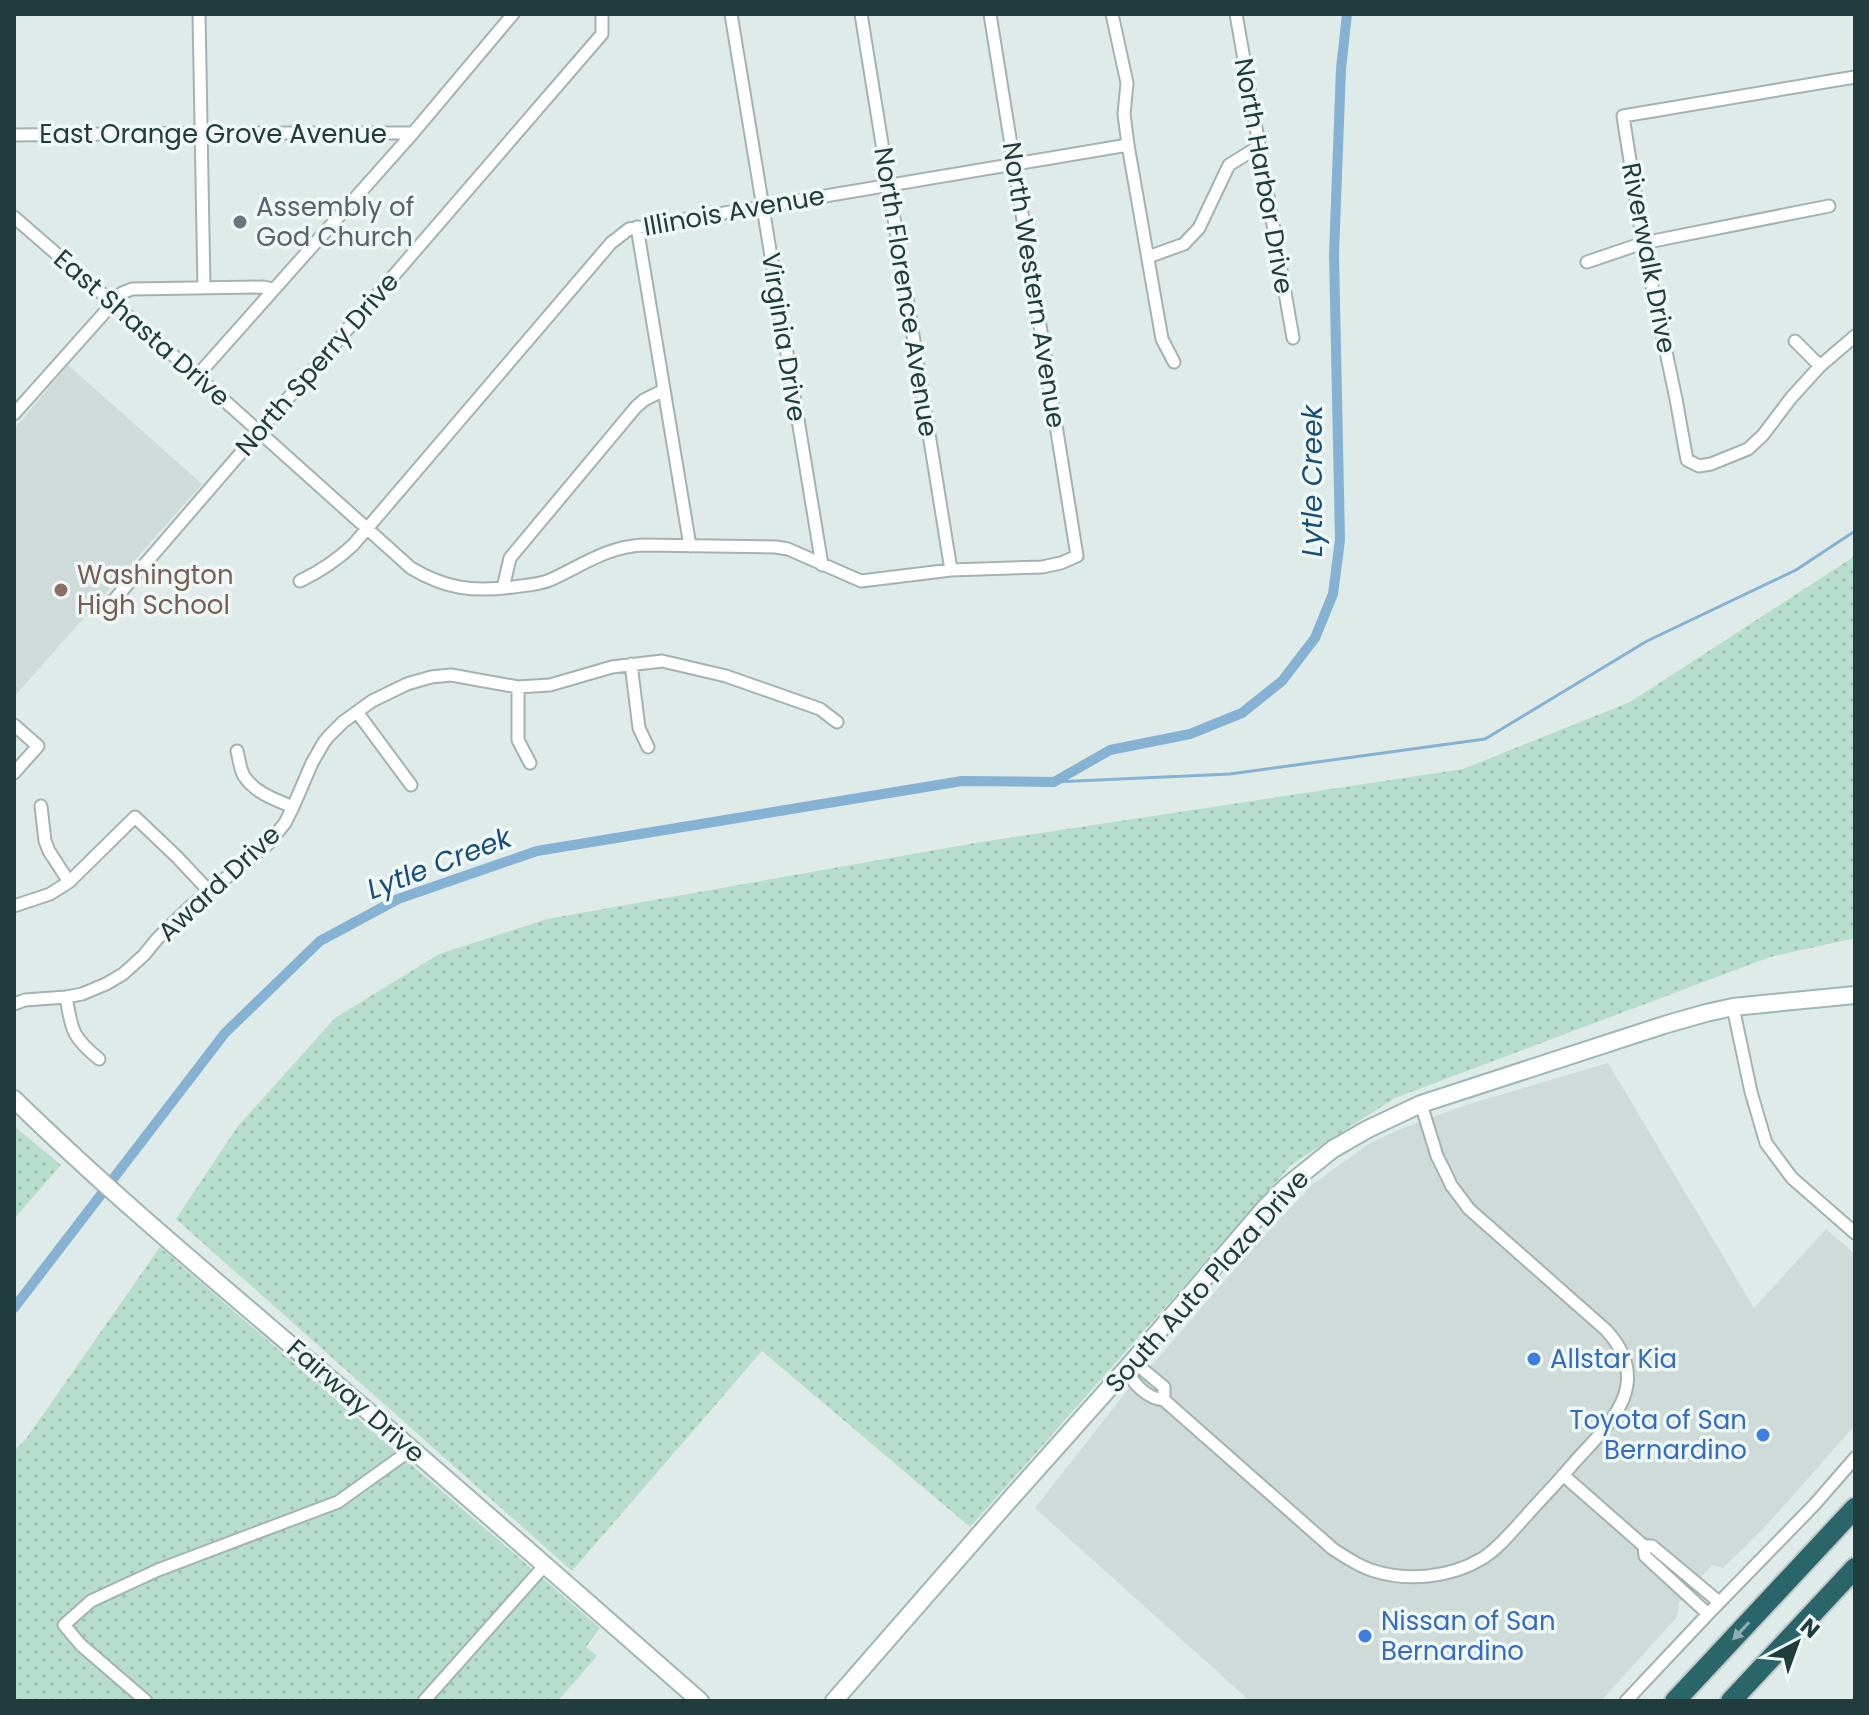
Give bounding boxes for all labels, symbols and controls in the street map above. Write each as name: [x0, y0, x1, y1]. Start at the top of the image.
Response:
street label: North Harbor Drive: [1226, 55, 1302, 297]
street label: East Orange Grove Avenue: [39, 116, 387, 152]
street label: North Western Avenue: [994, 139, 1074, 431]
street label: North Florence Avenue: [865, 145, 947, 439]
street label: Riverwalk Drive: [1613, 160, 1685, 356]
street label: Illinois Avenue: [641, 177, 827, 245]
place label: Assembly of God Church: [256, 189, 414, 255]
marker: Assembly of God Church: [231, 213, 249, 231]
street label: East Shasta Drive: [46, 241, 238, 415]
street label: Virginia Drive: [753, 250, 815, 424]
street label: North Sperry Drive: [227, 264, 407, 464]
water label: Lytle Creek: [1293, 404, 1332, 557]
place label: Washington High School: [77, 557, 234, 623]
marker: Washington High School: [52, 581, 70, 599]
street label: Award Drive: [150, 817, 288, 949]
water label: Lytle Creek: [361, 817, 519, 909]
street label: South Auto Plaza Drive: [1097, 1161, 1317, 1401]
street label: Fairway Drive: [279, 1331, 433, 1471]
place label: Allstar Kia: [1550, 1341, 1677, 1377]
marker: Allstar Kia: [1525, 1350, 1543, 1368]
place label: Toyota of San Bernardino: [1569, 1402, 1747, 1468]
marker: Toyota of San Bernardino: [1754, 1426, 1772, 1444]
place label: Nissan of San Bernardino: [1381, 1603, 1556, 1669]
north arrow: [1757, 1603, 1837, 1683]
text: N: [1793, 1611, 1826, 1645]
one-way arrow: [1733, 1621, 1751, 1640]
marker: Nissan of San Bernardino: [1356, 1627, 1374, 1645]

